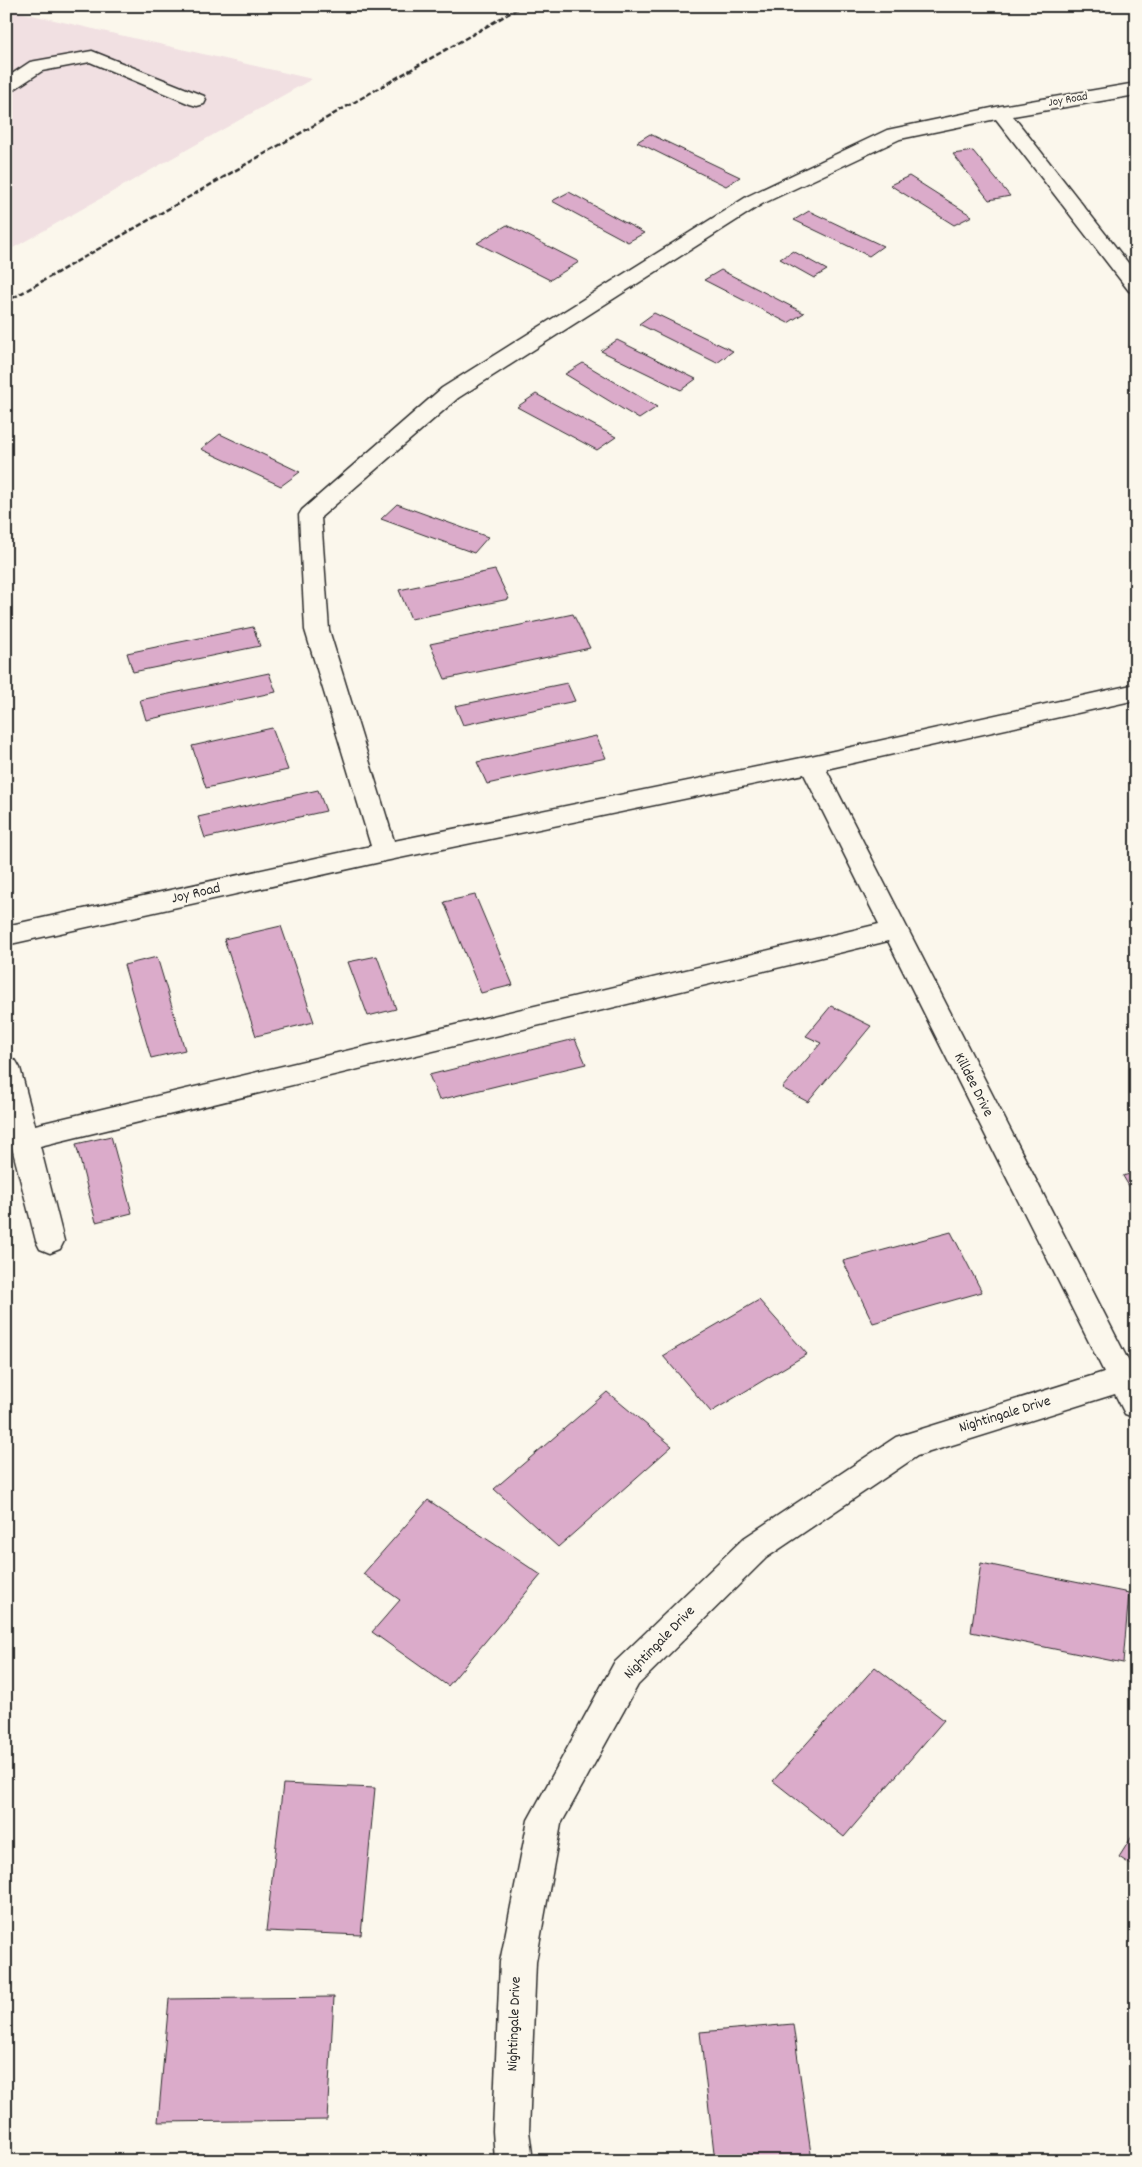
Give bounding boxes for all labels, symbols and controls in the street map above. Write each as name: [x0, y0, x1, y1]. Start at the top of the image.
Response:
street label: Joy Road: [1047, 88, 1089, 112]
street label: Joy Road: [169, 878, 223, 910]
street label: Killdee Drive: [947, 1049, 999, 1121]
street label: Nightingale Drive: [956, 1390, 1054, 1439]
street label: Nightingale Drive: [619, 1601, 701, 1685]
street label: Nightingale Drive: [502, 1976, 528, 2072]

